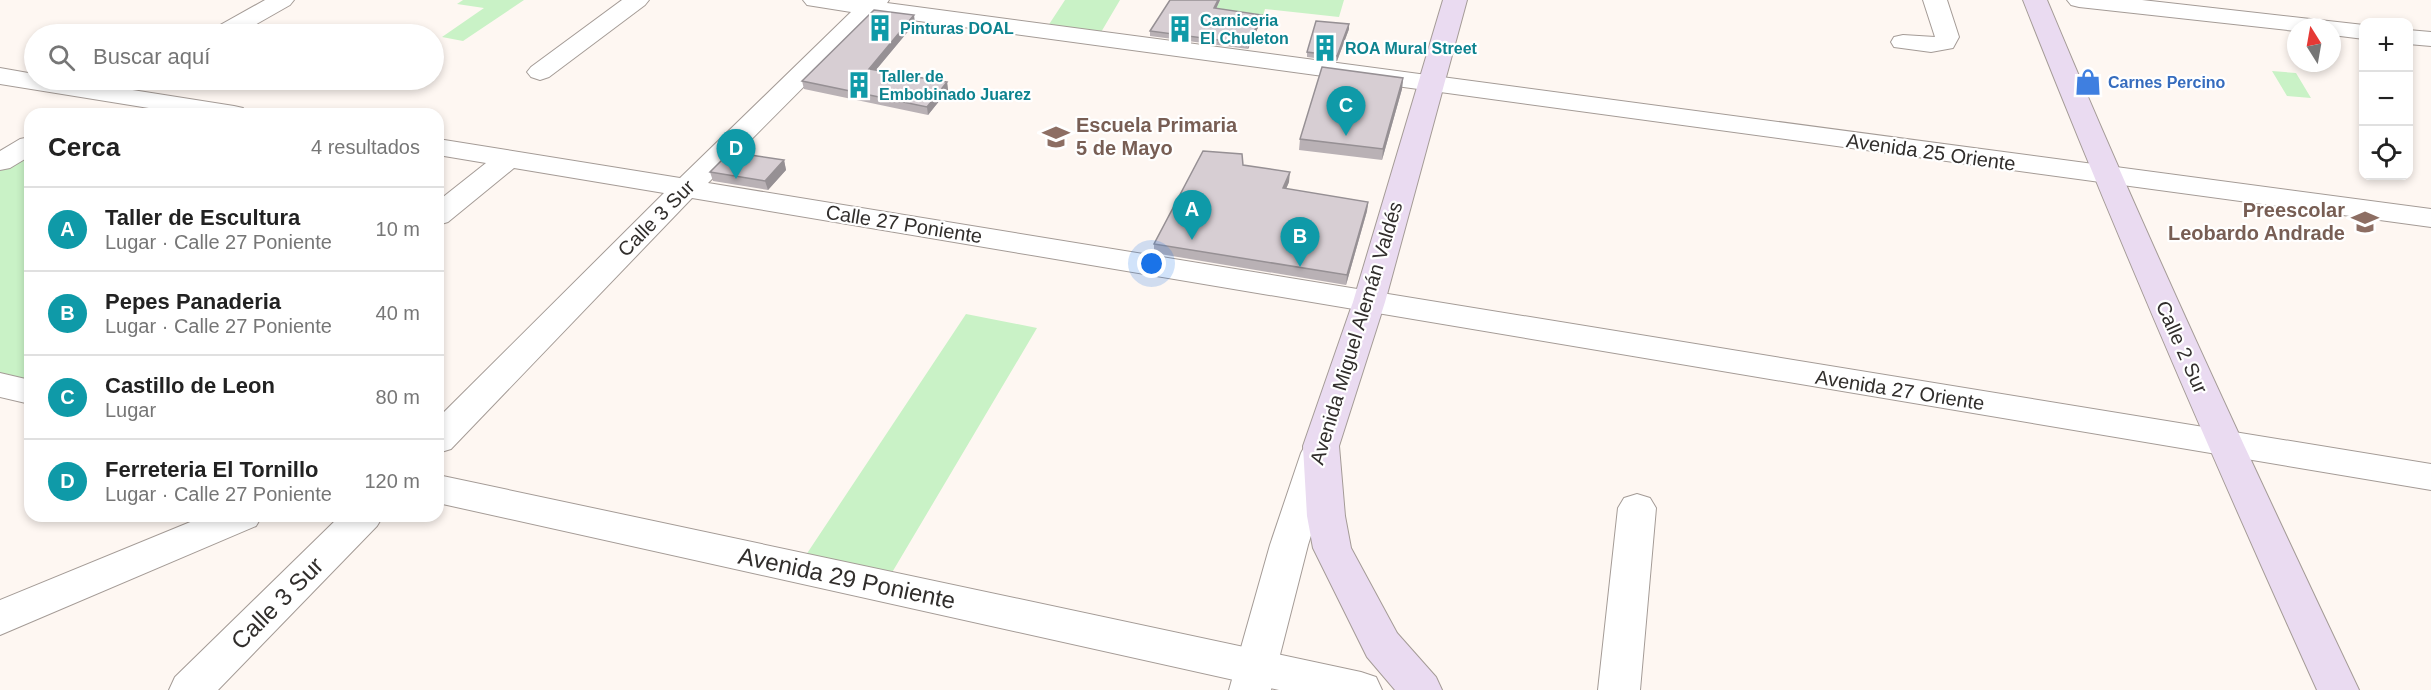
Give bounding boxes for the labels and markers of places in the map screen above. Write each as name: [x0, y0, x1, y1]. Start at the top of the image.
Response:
place label: Carniceria El Chuleton: [1200, 12, 1289, 47]
building icon: Pinturas DOAL: [865, 13, 895, 43]
building icon: Carniceria El Chuleton: [1165, 14, 1195, 44]
place label: Pinturas DOAL: [900, 20, 1014, 37]
building icon: ROA Mural Street: [1310, 33, 1340, 63]
place label: ROA Mural Street: [1345, 40, 1478, 57]
shop icon: Carnes Percino: [2073, 67, 2103, 97]
place label: Taller de Embobinado Juarez: [879, 68, 1031, 103]
building icon: Taller de Embobinado Juarez: [844, 70, 874, 100]
place label: Carnes Percino: [2108, 74, 2226, 91]
pin: C: [1326, 86, 1366, 136]
place label: Escuela Primaria 5 de Mayo: [1076, 114, 1238, 159]
school or university icon: Escuela Primaria 5 de Mayo: [1041, 122, 1071, 152]
pin: D: [716, 130, 756, 179]
pin: A: [1172, 190, 1212, 240]
place label: Preescolar Leobardo Andrade: [2168, 199, 2345, 244]
school or university icon: Preescolar Leobardo Andrade: [2350, 207, 2380, 237]
pin: B: [1280, 218, 1320, 267]

